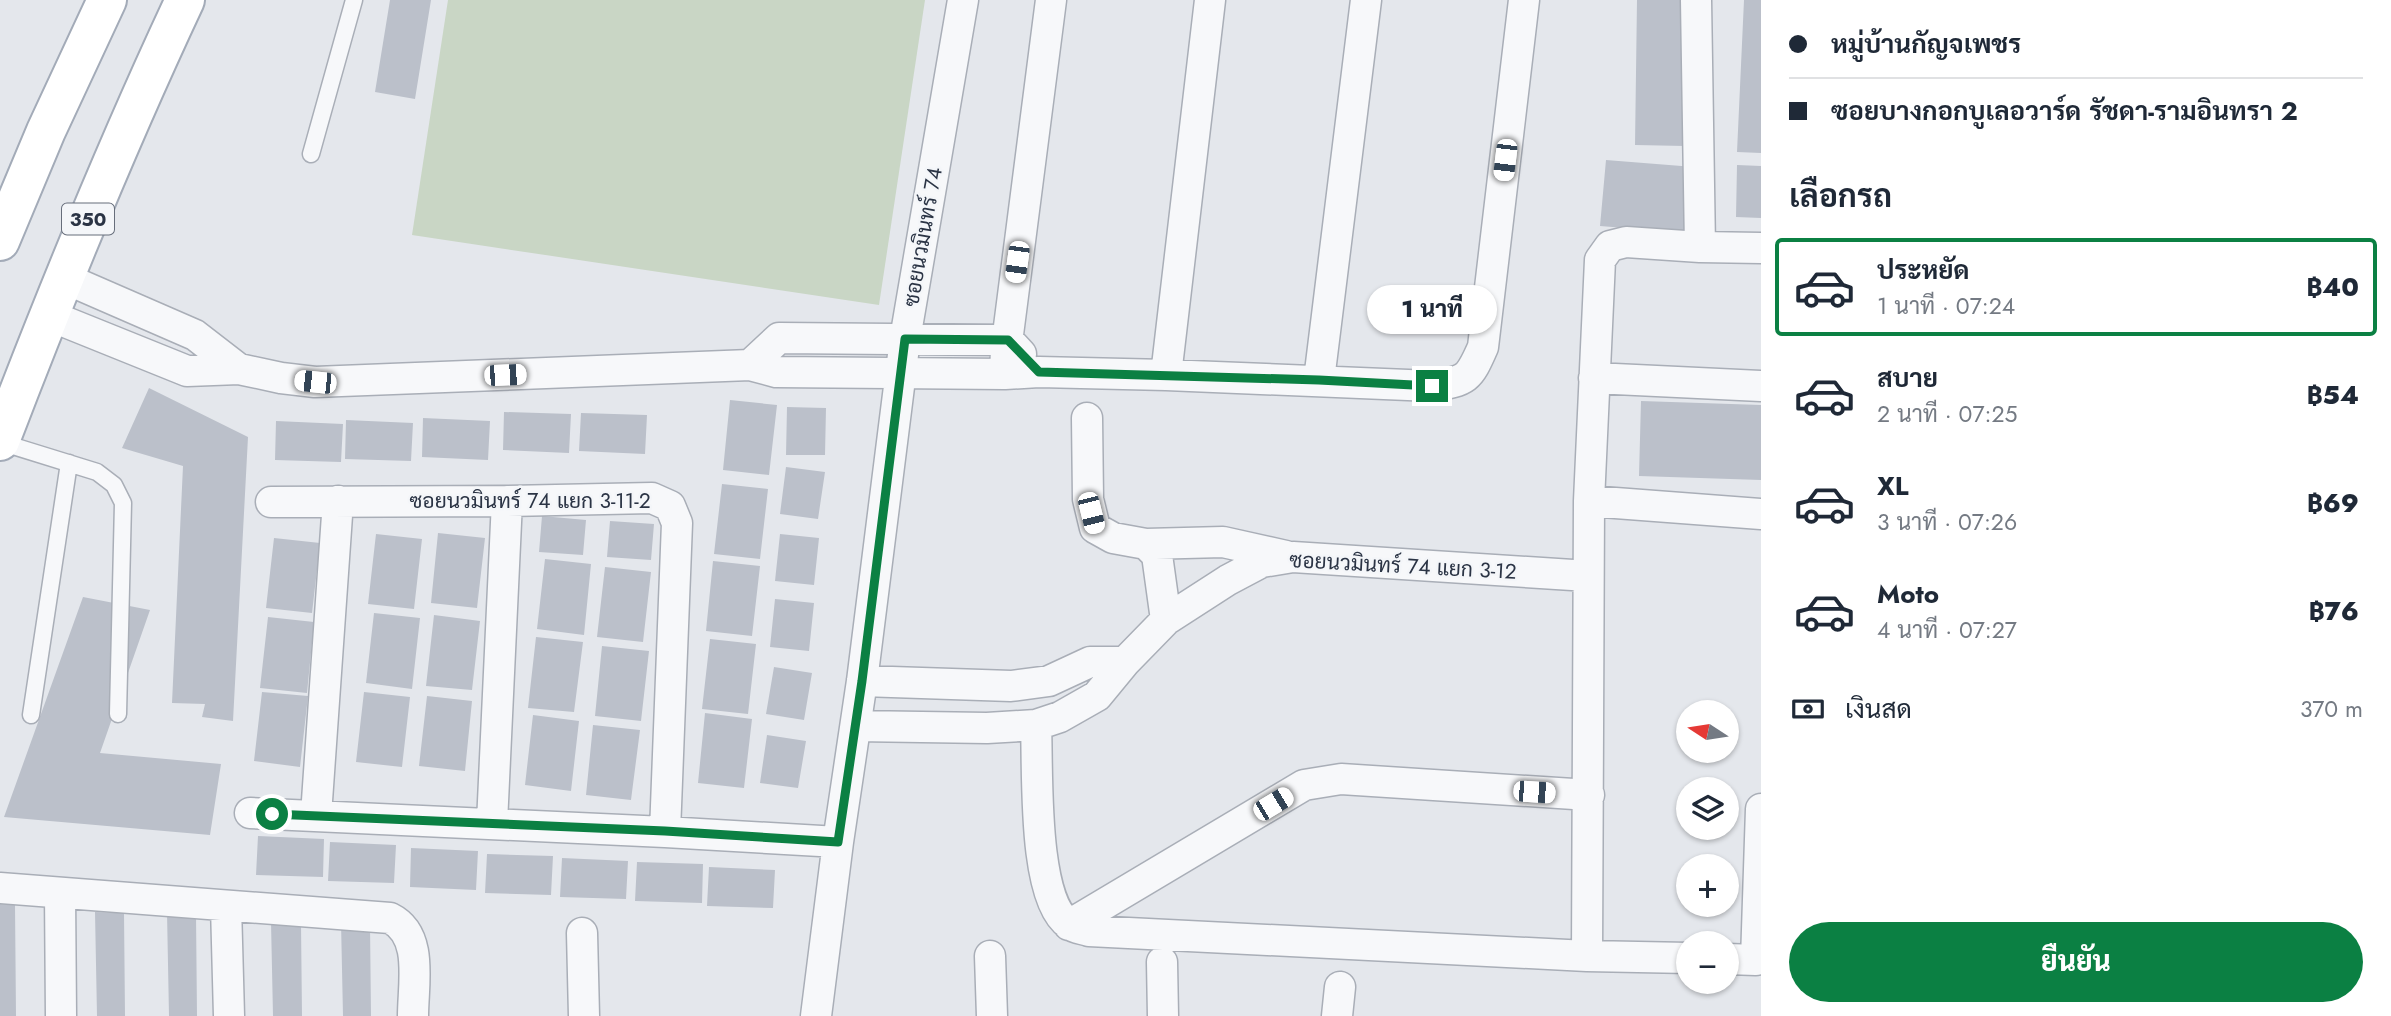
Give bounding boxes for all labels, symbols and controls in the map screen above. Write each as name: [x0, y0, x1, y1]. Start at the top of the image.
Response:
text: หมู่บ้านกัญจเพชร: [1831, 25, 2021, 63]
text: ซอยบางกอกบูเลอวาร์ด รัชดา-รามอินทรา 2: [1831, 92, 2298, 130]
car: [1493, 138, 1518, 182]
street label: ซอยนวมินทร์ 74: [896, 165, 950, 309]
text: เลือกรถ: [1789, 173, 1892, 219]
road number: 350: [62, 204, 114, 234]
car: [1004, 240, 1031, 284]
text: ประหยัด: [1877, 251, 1970, 289]
icon: car: [1793, 256, 1856, 319]
text: ฿40: [2306, 268, 2359, 306]
callout: 1 นาที: [1367, 284, 1497, 334]
text: 1 นาที · 07:24: [1877, 289, 2015, 323]
text: 1 นาที: [1401, 292, 1463, 326]
text: สบาย: [1877, 359, 1938, 397]
car: [484, 364, 527, 386]
icon: car: [1793, 364, 1856, 427]
car: [294, 369, 337, 395]
route end: [1416, 370, 1448, 402]
text: ฿54: [2307, 376, 2359, 414]
text: 2 นาที · 07:25: [1877, 397, 2017, 431]
text: XL: [1877, 467, 1909, 505]
icon: car: [1793, 472, 1856, 535]
text: ฿69: [2307, 484, 2359, 522]
street label: ซอยนวมินทร์ 74 แยก 3-11-2: [409, 486, 651, 516]
car: [1076, 490, 1107, 536]
text: 3 นาที · 07:26: [1877, 505, 2017, 539]
street label: ซอยนวมินทร์ 74 แยก 3-12: [1289, 545, 1517, 587]
text: Moto: [1877, 575, 1939, 613]
icon: car: [1793, 580, 1856, 643]
text: ฿76: [2309, 592, 2359, 630]
text: 4 นาที · 07:27: [1877, 613, 2017, 647]
icon: cash: [1789, 690, 1827, 728]
text: เงินสด: [1845, 690, 1912, 728]
text: 370 m: [2300, 692, 2363, 726]
north arrow: [1676, 700, 1740, 763]
map controls: [1676, 700, 1739, 994]
button: layers: [1676, 777, 1739, 840]
car: [1513, 780, 1556, 804]
car: [1250, 784, 1297, 824]
route start: [256, 798, 288, 830]
button: +: [1676, 854, 1739, 917]
button: ยืนยัน: [1789, 922, 2363, 1002]
button: −: [1676, 931, 1739, 994]

